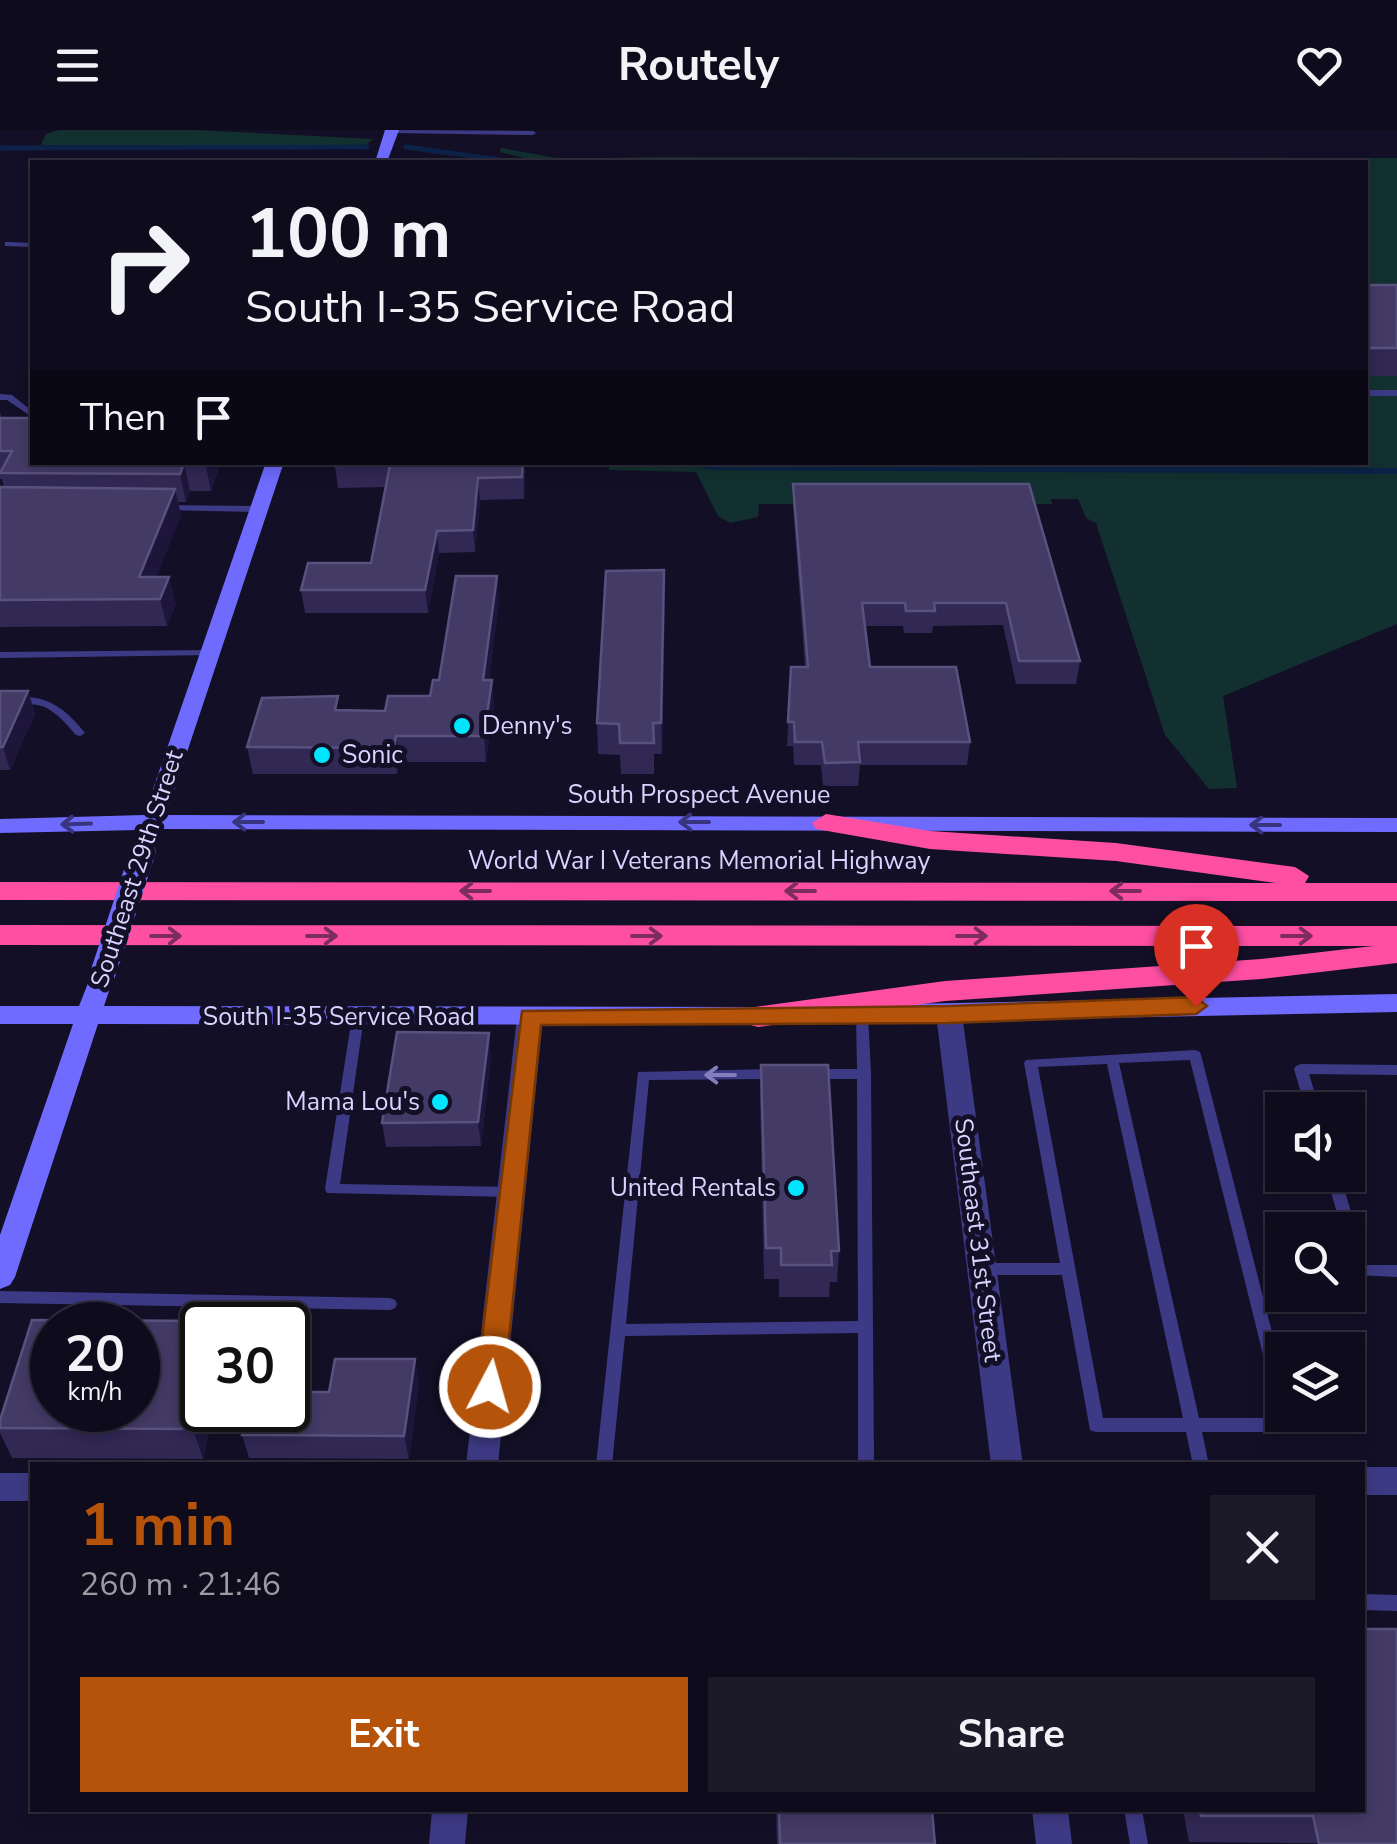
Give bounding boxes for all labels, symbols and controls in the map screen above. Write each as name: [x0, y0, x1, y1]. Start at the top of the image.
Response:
text: Routely: [618, 35, 779, 96]
icon: menu: [50, 38, 105, 93]
icon: heart: [1292, 38, 1347, 93]
text: 100 m: [245, 186, 451, 282]
icon: right: [80, 200, 210, 330]
text: South I-35 Service Road: [245, 277, 735, 338]
icon: arrive: [186, 390, 241, 445]
text: Then: [80, 392, 166, 443]
place label: Denny's: [482, 709, 573, 743]
marker: Denny's: [451, 715, 473, 737]
place label: Sonic: [342, 738, 403, 772]
marker: Sonic: [311, 744, 333, 766]
street label: Southeast 29th Street: [83, 746, 191, 992]
street label: South Prospect Avenue: [568, 778, 830, 812]
one-way arrow: [233, 813, 265, 832]
one-way arrow: [678, 813, 710, 832]
one-way arrow: [61, 815, 93, 834]
one-way arrow: [1249, 816, 1282, 834]
street label: World War I Veterans Memorial Highway: [468, 844, 930, 878]
one-way arrow: [459, 882, 492, 900]
one-way arrow: [784, 882, 816, 900]
one-way arrow: [1109, 882, 1142, 900]
pin: [1154, 904, 1239, 1007]
icon: arrive: [1169, 919, 1224, 974]
one-way arrow: [150, 926, 182, 946]
one-way arrow: [304, 926, 337, 946]
one-way arrow: [630, 926, 662, 946]
one-way arrow: [954, 926, 987, 946]
one-way arrow: [1280, 926, 1312, 946]
street label: South I-35 Service Road: [203, 1000, 475, 1034]
one-way arrow: [705, 1065, 737, 1084]
place label: Mama Lou's: [285, 1085, 420, 1119]
marker: Mama Lou's: [429, 1091, 451, 1113]
map controls: [1265, 1092, 1365, 1432]
button: sound: [1265, 1092, 1365, 1192]
street label: Southeast 31st Street: [946, 1116, 1010, 1364]
place label: United Rentals: [610, 1171, 776, 1205]
marker: United Rentals: [785, 1177, 807, 1199]
button: search: [1265, 1212, 1365, 1312]
speed limit sign: 30: [180, 1302, 310, 1432]
text: 20: [65, 1320, 125, 1389]
button: layers: [1265, 1332, 1365, 1432]
position arrow: [438, 1335, 542, 1439]
text: km/h: [67, 1375, 123, 1409]
text: 1 min: [80, 1484, 235, 1566]
button: close: [1210, 1495, 1315, 1600]
text: 260 m · 21:46: [80, 1563, 281, 1606]
button: Exit: [80, 1677, 688, 1792]
button: Share: [708, 1677, 1315, 1792]

